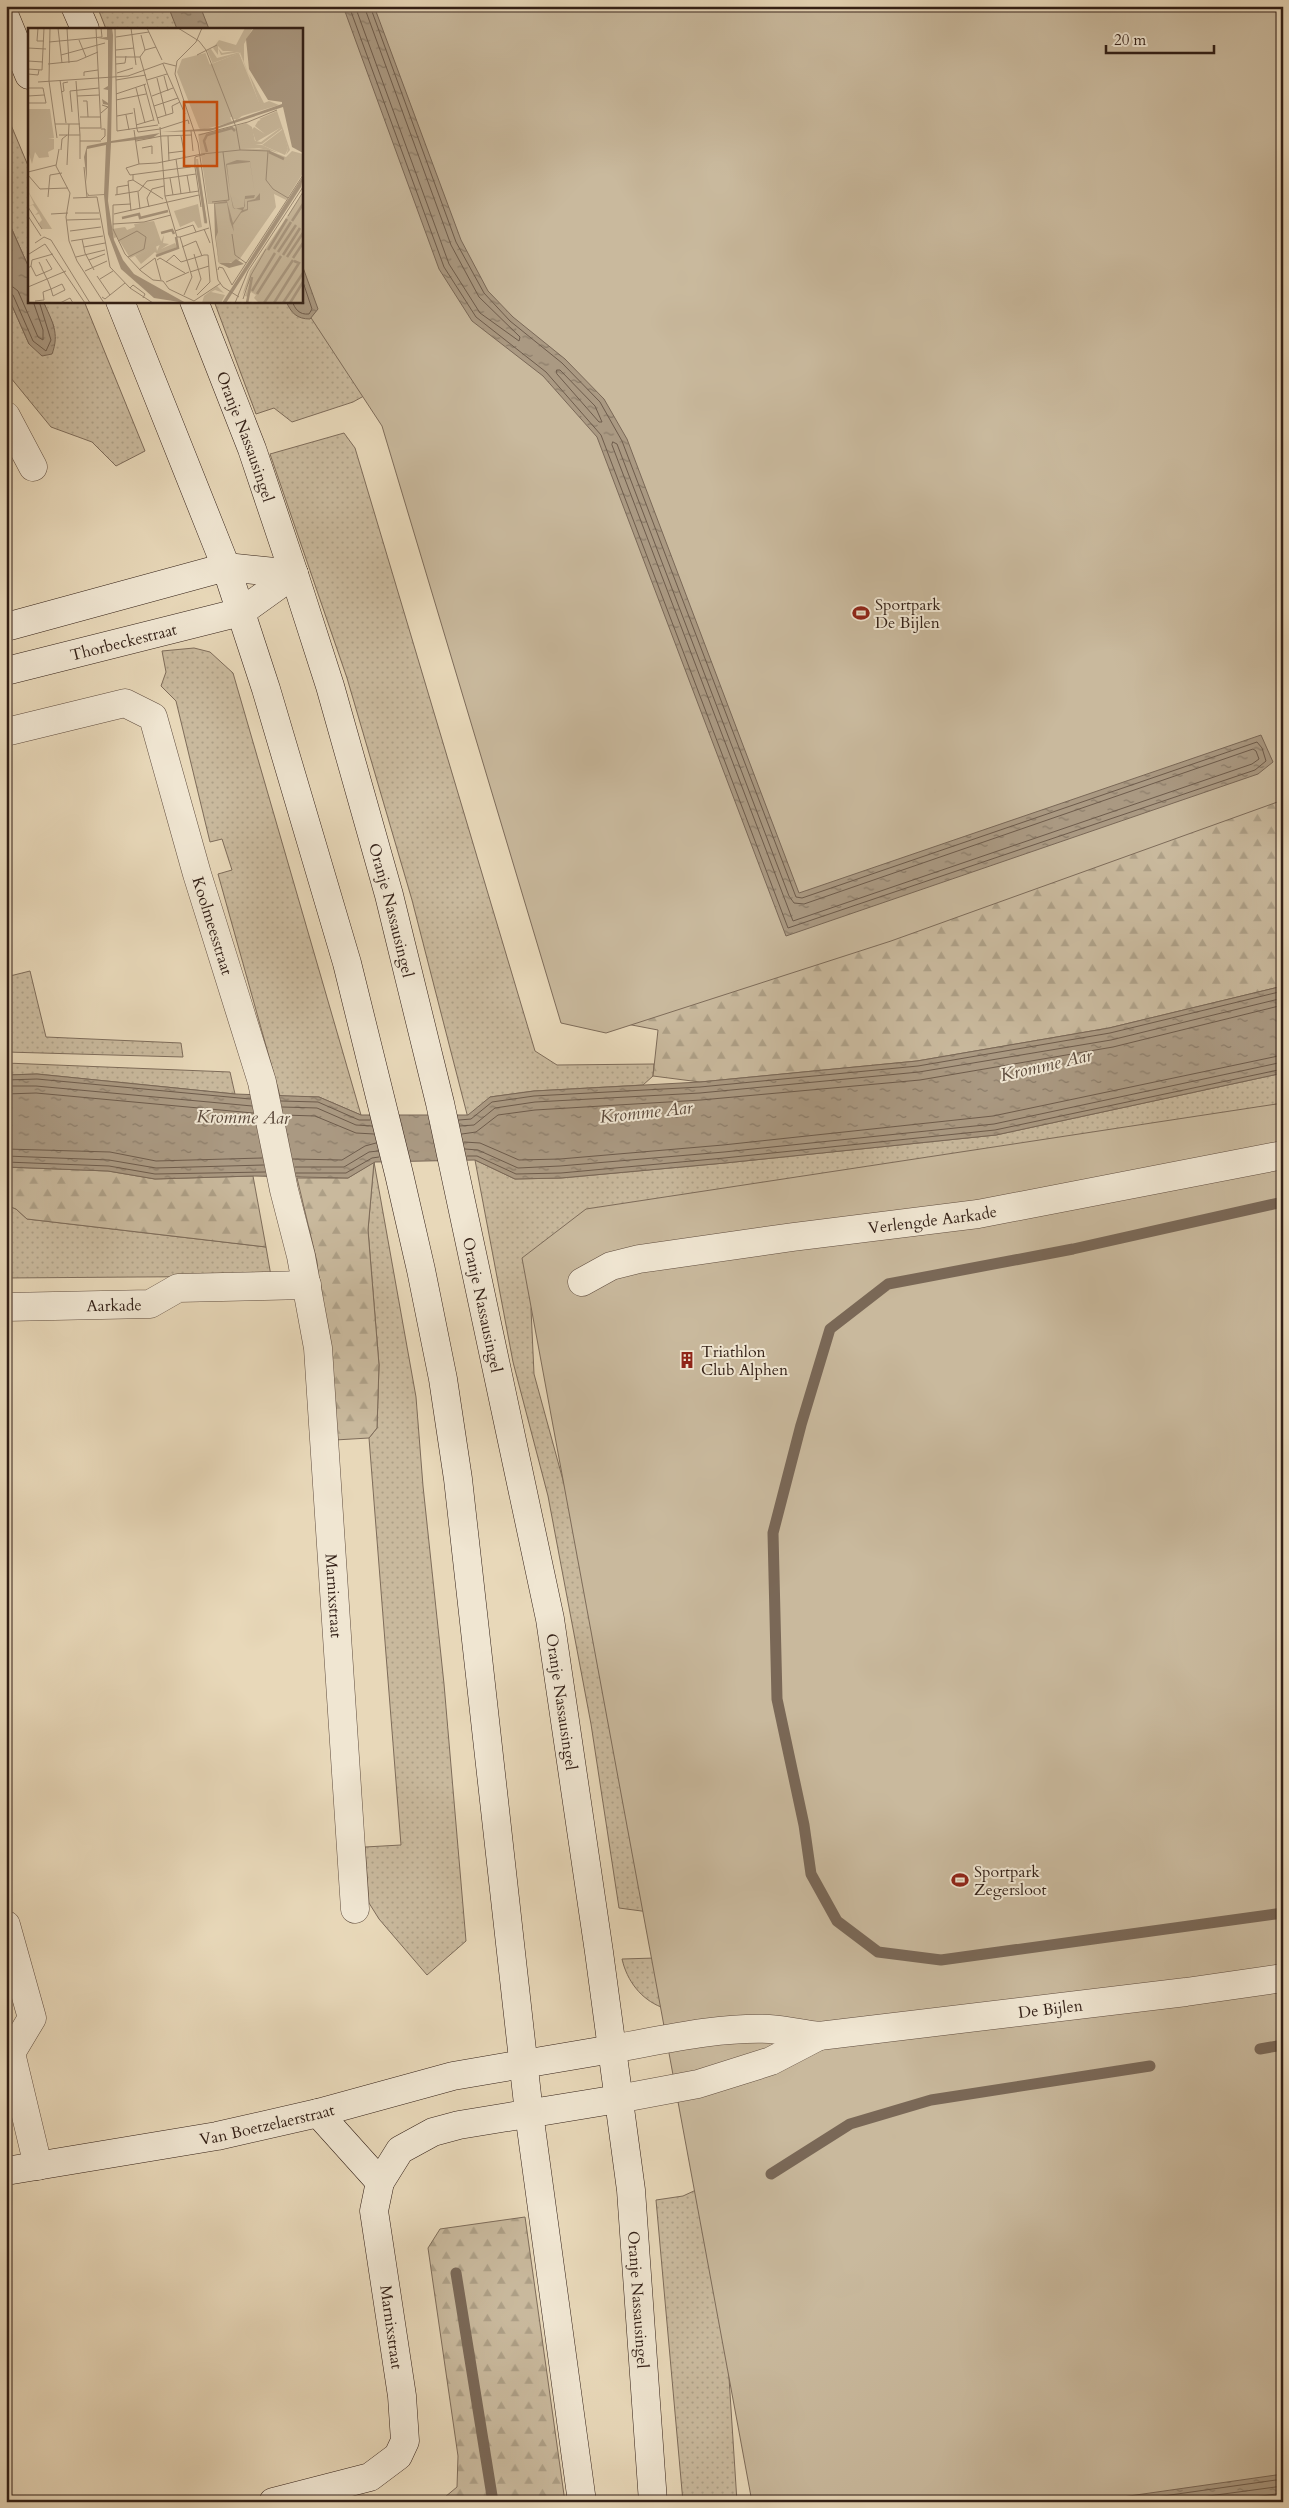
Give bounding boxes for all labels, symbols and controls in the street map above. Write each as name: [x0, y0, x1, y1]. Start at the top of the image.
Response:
scale bar: [1106, 22, 1214, 54]
inset map: [28, 28, 302, 302]
text: 20 m: [1114, 30, 1146, 50]
street label: Oranje Nassausingel: [211, 368, 279, 505]
place label: Sportpark De Bijlen: [875, 594, 941, 634]
sports icon: Sportpark De Bijlen: [851, 603, 871, 623]
street label: Thorbeckestraat: [68, 619, 179, 666]
street label: Oranje Nassausingel: [363, 841, 419, 980]
street label: Koolmeesstraat: [187, 874, 238, 978]
water label: Kromme Aar: [998, 1043, 1096, 1088]
water label: Kromme Aar: [598, 1095, 695, 1130]
water label: Kromme Aar: [196, 1104, 291, 1131]
street label: Verlengde Aarkade: [867, 1201, 999, 1240]
street label: Oranje Nassausingel: [457, 1235, 507, 1375]
street label: Aarkade: [86, 1294, 142, 1317]
place label: Triathlon Club Alphen: [701, 1341, 788, 1381]
building icon: Triathlon Club Alphen: [677, 1350, 697, 1370]
street label: Marnixstraat: [320, 1553, 347, 1639]
street label: Oranje Nassausingel: [540, 1632, 582, 1772]
place label: Sportpark Zegersloot: [974, 1861, 1047, 1901]
sports icon: Sportpark Zegersloot: [950, 1870, 970, 1890]
street label: De Bijlen: [1017, 1994, 1084, 2024]
street label: Van Boetzelaerstraat: [198, 2099, 337, 2151]
street label: Oranje Nassausingel: [622, 2230, 654, 2369]
street label: Marnixstraat: [374, 2284, 408, 2371]

